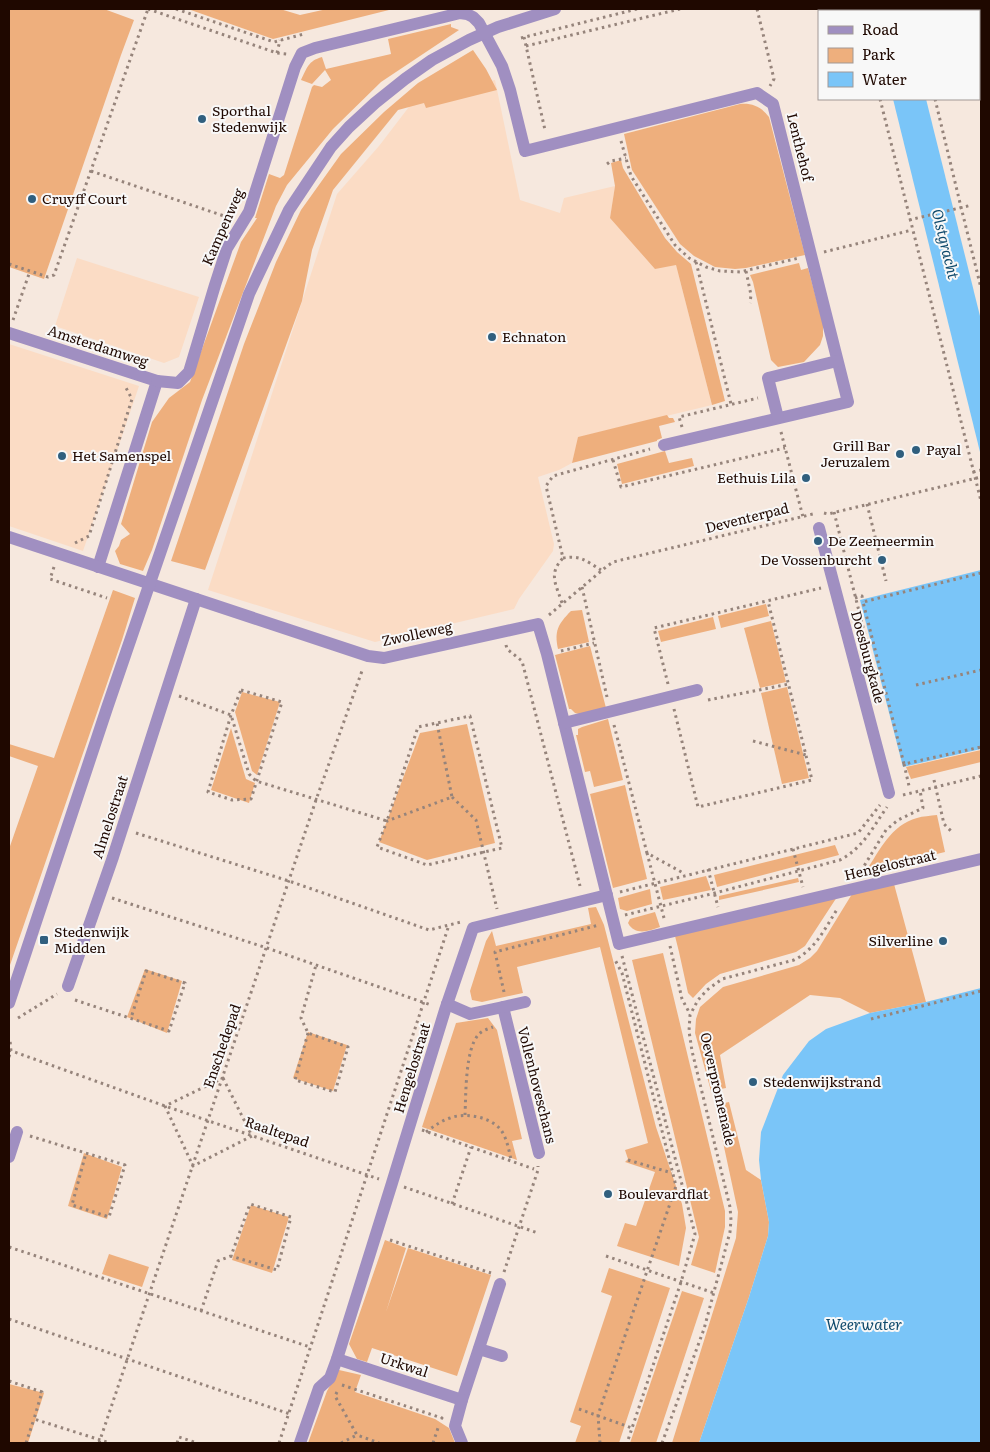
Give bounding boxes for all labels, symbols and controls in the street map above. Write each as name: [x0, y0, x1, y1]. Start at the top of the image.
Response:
legend: [818, 10, 980, 100]
text: Road: [862, 17, 898, 40]
text: Park: [862, 42, 896, 65]
text: Water: [862, 67, 907, 90]
place label: Sporthal Stedenwijk: [212, 100, 287, 136]
street label: Lenthehof: [783, 111, 819, 184]
marker: Sporthal Stedenwijk: [196, 113, 208, 125]
street label: Kampenweg: [196, 185, 248, 268]
place label: Cruyff Court: [42, 188, 127, 208]
marker: Cruyff Court: [26, 193, 38, 205]
water label: Olstgracht: [927, 206, 966, 281]
street label: Amsterdamweg: [45, 319, 151, 371]
place label: Echnaton: [502, 326, 566, 346]
marker: Echnaton: [486, 331, 498, 343]
place label: Grill Bar Jeruzalem: [821, 435, 890, 471]
place label: Payal: [926, 439, 962, 459]
marker: Payal: [910, 444, 922, 456]
place label: Het Samenspel: [72, 445, 172, 465]
marker: Grill Bar Jeruzalem: [894, 448, 906, 460]
marker: Het Samenspel: [56, 450, 68, 462]
place label: Eethuis Lila: [717, 467, 796, 487]
marker: Eethuis Lila: [800, 472, 812, 484]
street label: Deventerpad: [703, 497, 791, 537]
place label: De Zeemeermin: [828, 530, 934, 550]
marker: De Zeemeermin: [812, 535, 824, 547]
place label: De Vossenburcht: [760, 549, 872, 569]
marker: De Vossenburcht: [876, 554, 888, 566]
street label: Doesburgkade: [847, 608, 891, 705]
street label: Zwolleweg: [380, 616, 454, 650]
street label: Almelostraat: [86, 772, 132, 861]
street label: Hengelostraat: [842, 844, 938, 884]
place label: Stedenwijk Midden: [54, 921, 129, 957]
place label: Silverline: [869, 930, 933, 950]
marker: Stedenwijk Midden: [38, 934, 50, 946]
marker: Silverline: [937, 935, 949, 947]
street label: Enschedepad: [197, 1000, 245, 1091]
street label: Hengelostraat: [388, 1020, 434, 1115]
street label: Vollenhoveschans: [514, 1024, 562, 1145]
street label: Oeverpromenade: [696, 1030, 742, 1147]
place label: Stedenwijkstrand: [763, 1071, 881, 1091]
marker: Stedenwijkstrand: [747, 1076, 759, 1088]
street label: Raaltepad: [242, 1111, 313, 1152]
place label: Boulevardflat: [618, 1183, 709, 1203]
marker: Boulevardflat: [602, 1188, 614, 1200]
water label: Weerwater: [826, 1312, 902, 1335]
street label: Urkwal: [378, 1347, 431, 1381]

